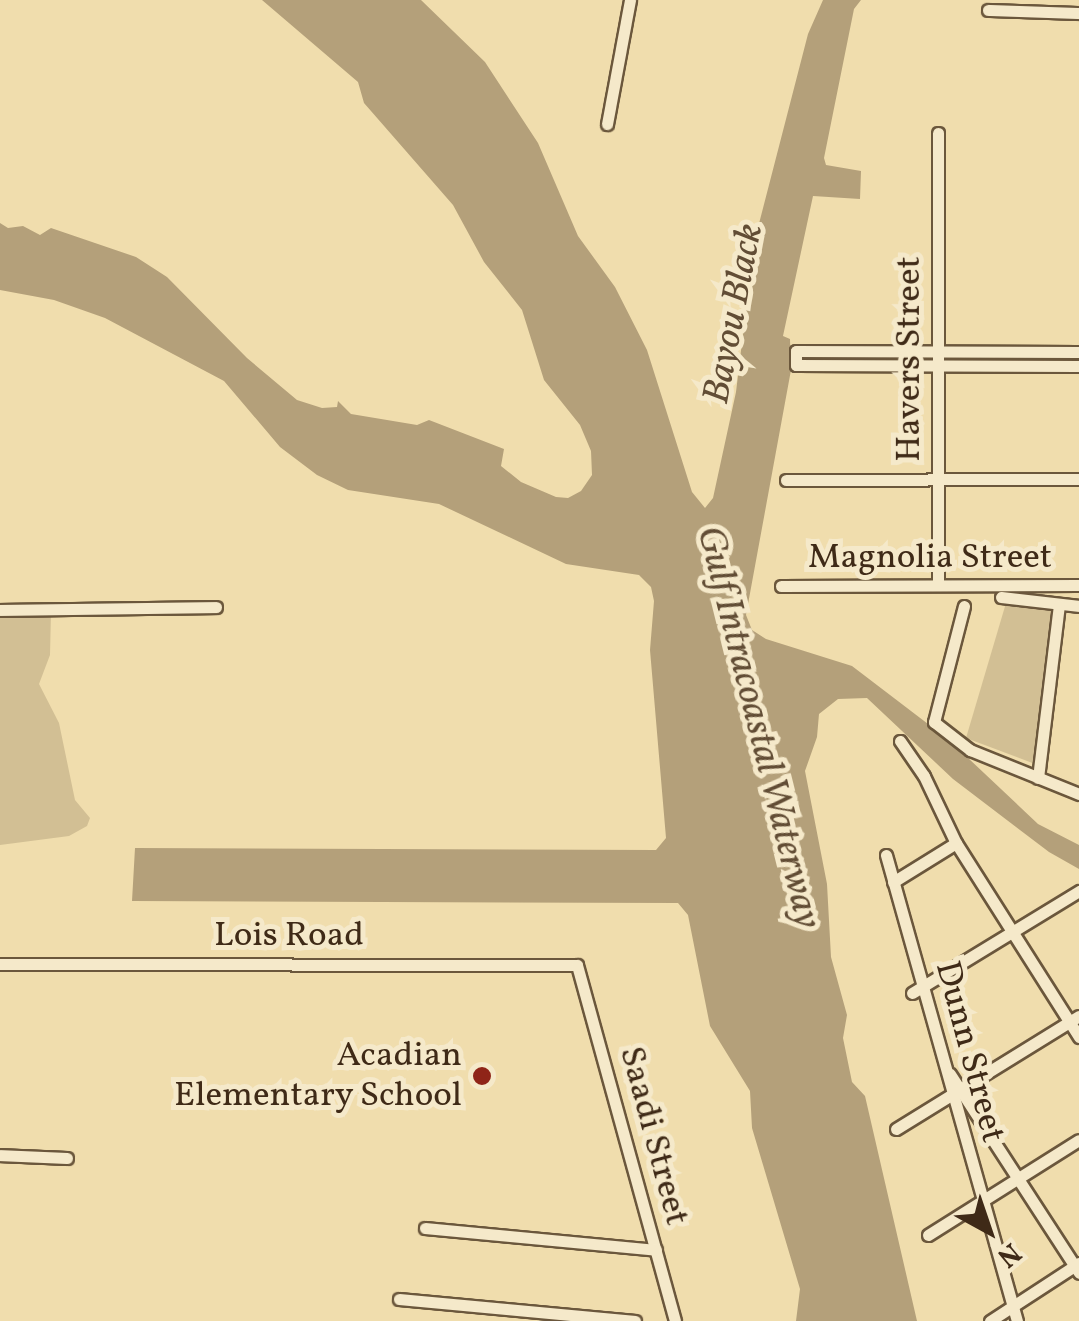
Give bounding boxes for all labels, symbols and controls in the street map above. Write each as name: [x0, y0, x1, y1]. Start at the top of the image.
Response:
water label: Bayou Black: [695, 220, 775, 408]
street label: Havers Street: [889, 256, 931, 462]
water label: Gulf Intracoastal Waterway: [685, 522, 829, 934]
street label: Magnolia Street: [808, 537, 1052, 579]
street label: Lois Road: [214, 915, 364, 957]
street label: Dunn Street: [925, 957, 1013, 1147]
place label: Acadian Elementary School: [173, 1035, 462, 1117]
street label: Saadi Street: [609, 1042, 697, 1230]
marker: Acadian Elementary School: [471, 1065, 493, 1087]
north arrow: [939, 1181, 1039, 1281]
text: N: [988, 1233, 1029, 1276]

